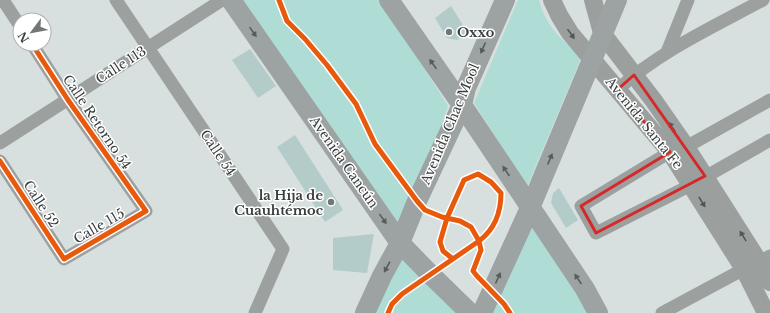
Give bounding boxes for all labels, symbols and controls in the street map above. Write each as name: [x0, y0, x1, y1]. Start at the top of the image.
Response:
north arrow: [12, 12, 52, 52]
place label: Oxxo: [457, 24, 495, 41]
one-way arrow: [249, 27, 257, 37]
marker: Oxxo: [444, 27, 454, 37]
one-way arrow: [567, 28, 575, 39]
text: N: [14, 29, 32, 45]
street label: Calle 113: [93, 42, 149, 88]
one-way arrow: [480, 43, 486, 54]
one-way arrow: [429, 58, 437, 69]
street label: Avenida Chac Mool: [416, 61, 483, 188]
street label: Calle Retorno 54: [59, 71, 135, 173]
street label: Avenida Santa Fe: [601, 73, 686, 172]
street label: Avenida Cancún: [305, 112, 382, 211]
one-way arrow: [668, 122, 676, 132]
street label: Calle 54: [196, 127, 240, 179]
one-way arrow: [548, 152, 554, 164]
one-way arrow: [502, 166, 510, 176]
street label: Calle 52: [20, 177, 62, 231]
place label: la Hija de Cuauhtémoc: [234, 187, 323, 219]
one-way arrow: [699, 196, 706, 208]
marker: la Hija de Cuauhtémoc: [326, 197, 336, 207]
street label: Calle 115: [70, 205, 128, 247]
one-way arrow: [379, 214, 387, 225]
one-way arrow: [739, 230, 746, 242]
one-way arrow: [383, 261, 390, 273]
one-way arrow: [495, 272, 501, 283]
one-way arrow: [574, 274, 582, 285]

